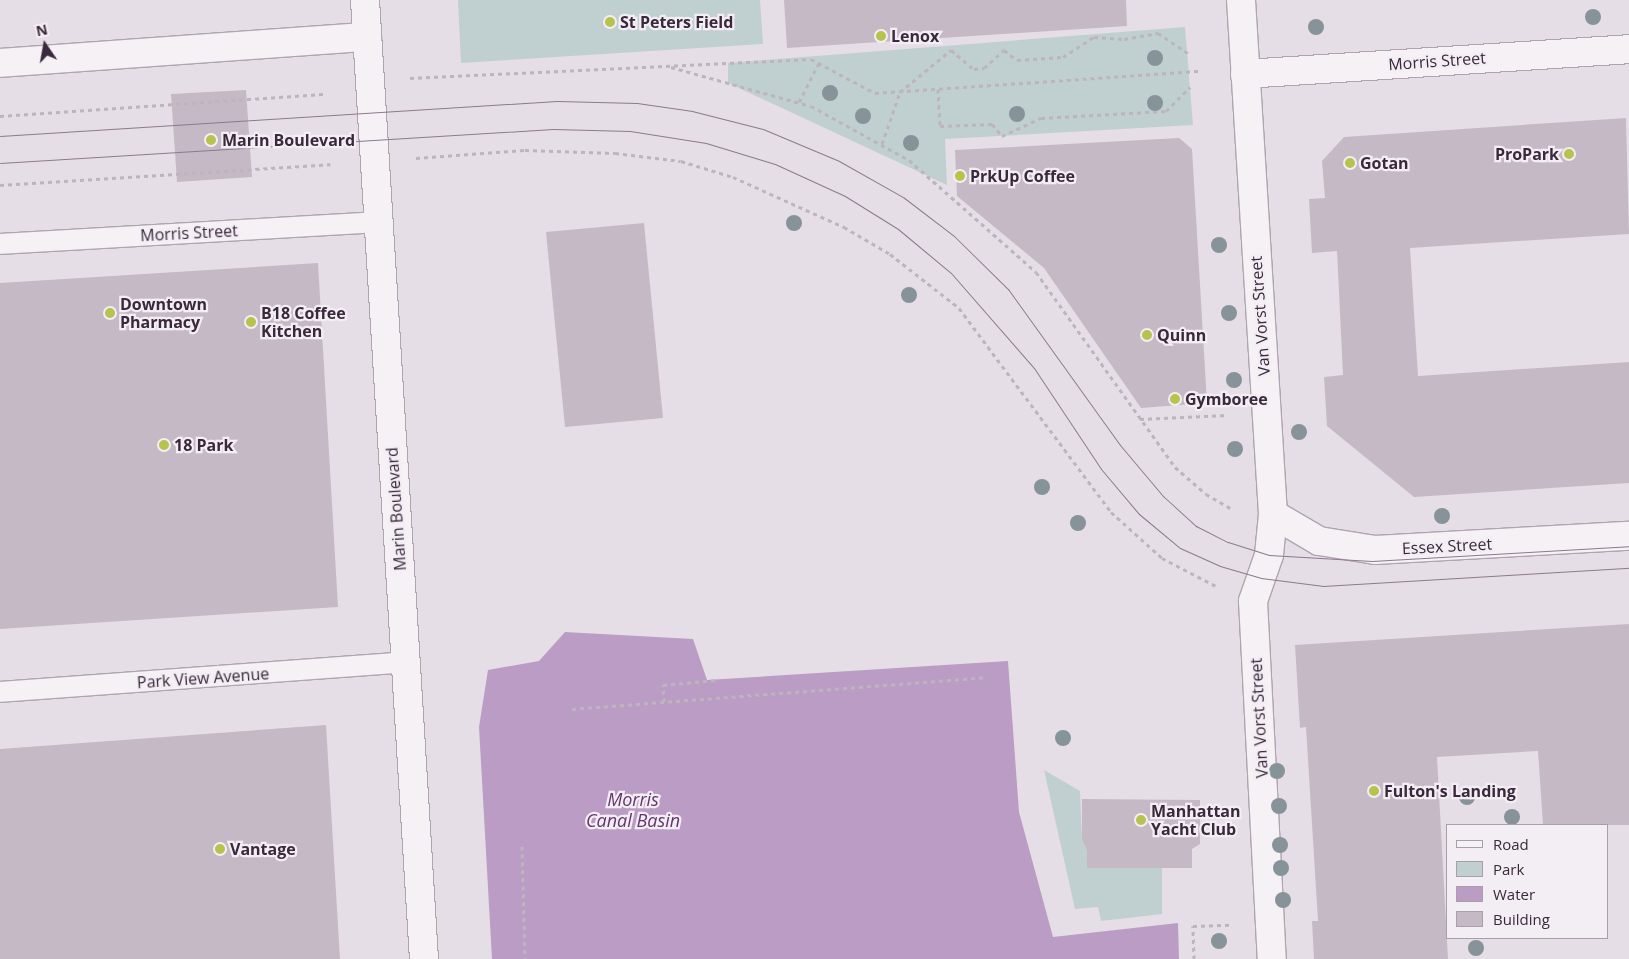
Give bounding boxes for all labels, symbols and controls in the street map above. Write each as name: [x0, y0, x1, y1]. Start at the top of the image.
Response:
place label: St Peters Field: [620, 12, 733, 32]
marker: St Peters Field: [604, 16, 616, 28]
text: N: [34, 19, 49, 40]
north arrow: [20, 20, 70, 70]
place label: Lenox: [891, 26, 939, 46]
marker: Lenox: [875, 30, 887, 42]
street label: Morris Street: [1388, 48, 1486, 74]
place label: Marin Boulevard: [222, 130, 355, 150]
marker: Marin Boulevard: [204, 133, 218, 147]
place label: ProPark: [1495, 144, 1559, 164]
marker: ProPark: [1563, 148, 1575, 160]
place label: Gotan: [1360, 153, 1409, 173]
marker: Gotan: [1344, 157, 1356, 169]
place label: PrkUp Coffee: [970, 166, 1075, 186]
marker: PrkUp Coffee: [954, 170, 966, 182]
street label: Morris Street: [140, 221, 238, 245]
street label: Van Vorst Street: [1246, 255, 1274, 377]
place label: Downtown Pharmacy: [120, 294, 207, 332]
place label: B18 Coffee Kitchen: [261, 303, 346, 341]
marker: Downtown Pharmacy: [104, 307, 116, 319]
marker: B18 Coffee Kitchen: [245, 316, 257, 328]
place label: Quinn: [1157, 325, 1206, 345]
marker: Quinn: [1141, 329, 1153, 341]
place label: Gymboree: [1185, 389, 1268, 409]
marker: Gymboree: [1169, 393, 1181, 405]
place label: 18 Park: [174, 435, 233, 455]
marker: 18 Park: [158, 439, 170, 451]
street label: Marin Boulevard: [382, 447, 410, 571]
street label: Essex Street: [1401, 534, 1493, 558]
street label: Van Vorst Street: [1246, 657, 1272, 779]
street label: Park View Avenue: [136, 664, 270, 692]
place label: Fulton's Landing: [1384, 781, 1516, 801]
marker: Fulton's Landing: [1368, 785, 1380, 797]
water label: Morris Canal Basin: [586, 789, 680, 832]
place label: Manhattan Yacht Club: [1151, 801, 1241, 839]
marker: Manhattan Yacht Club: [1135, 814, 1147, 826]
legend: [1446, 824, 1609, 939]
text: Road: [1493, 834, 1529, 854]
place label: Vantage: [230, 839, 296, 859]
marker: Vantage: [214, 843, 226, 855]
text: Park: [1493, 859, 1524, 879]
text: Water: [1493, 884, 1535, 904]
text: Building: [1493, 909, 1550, 929]

